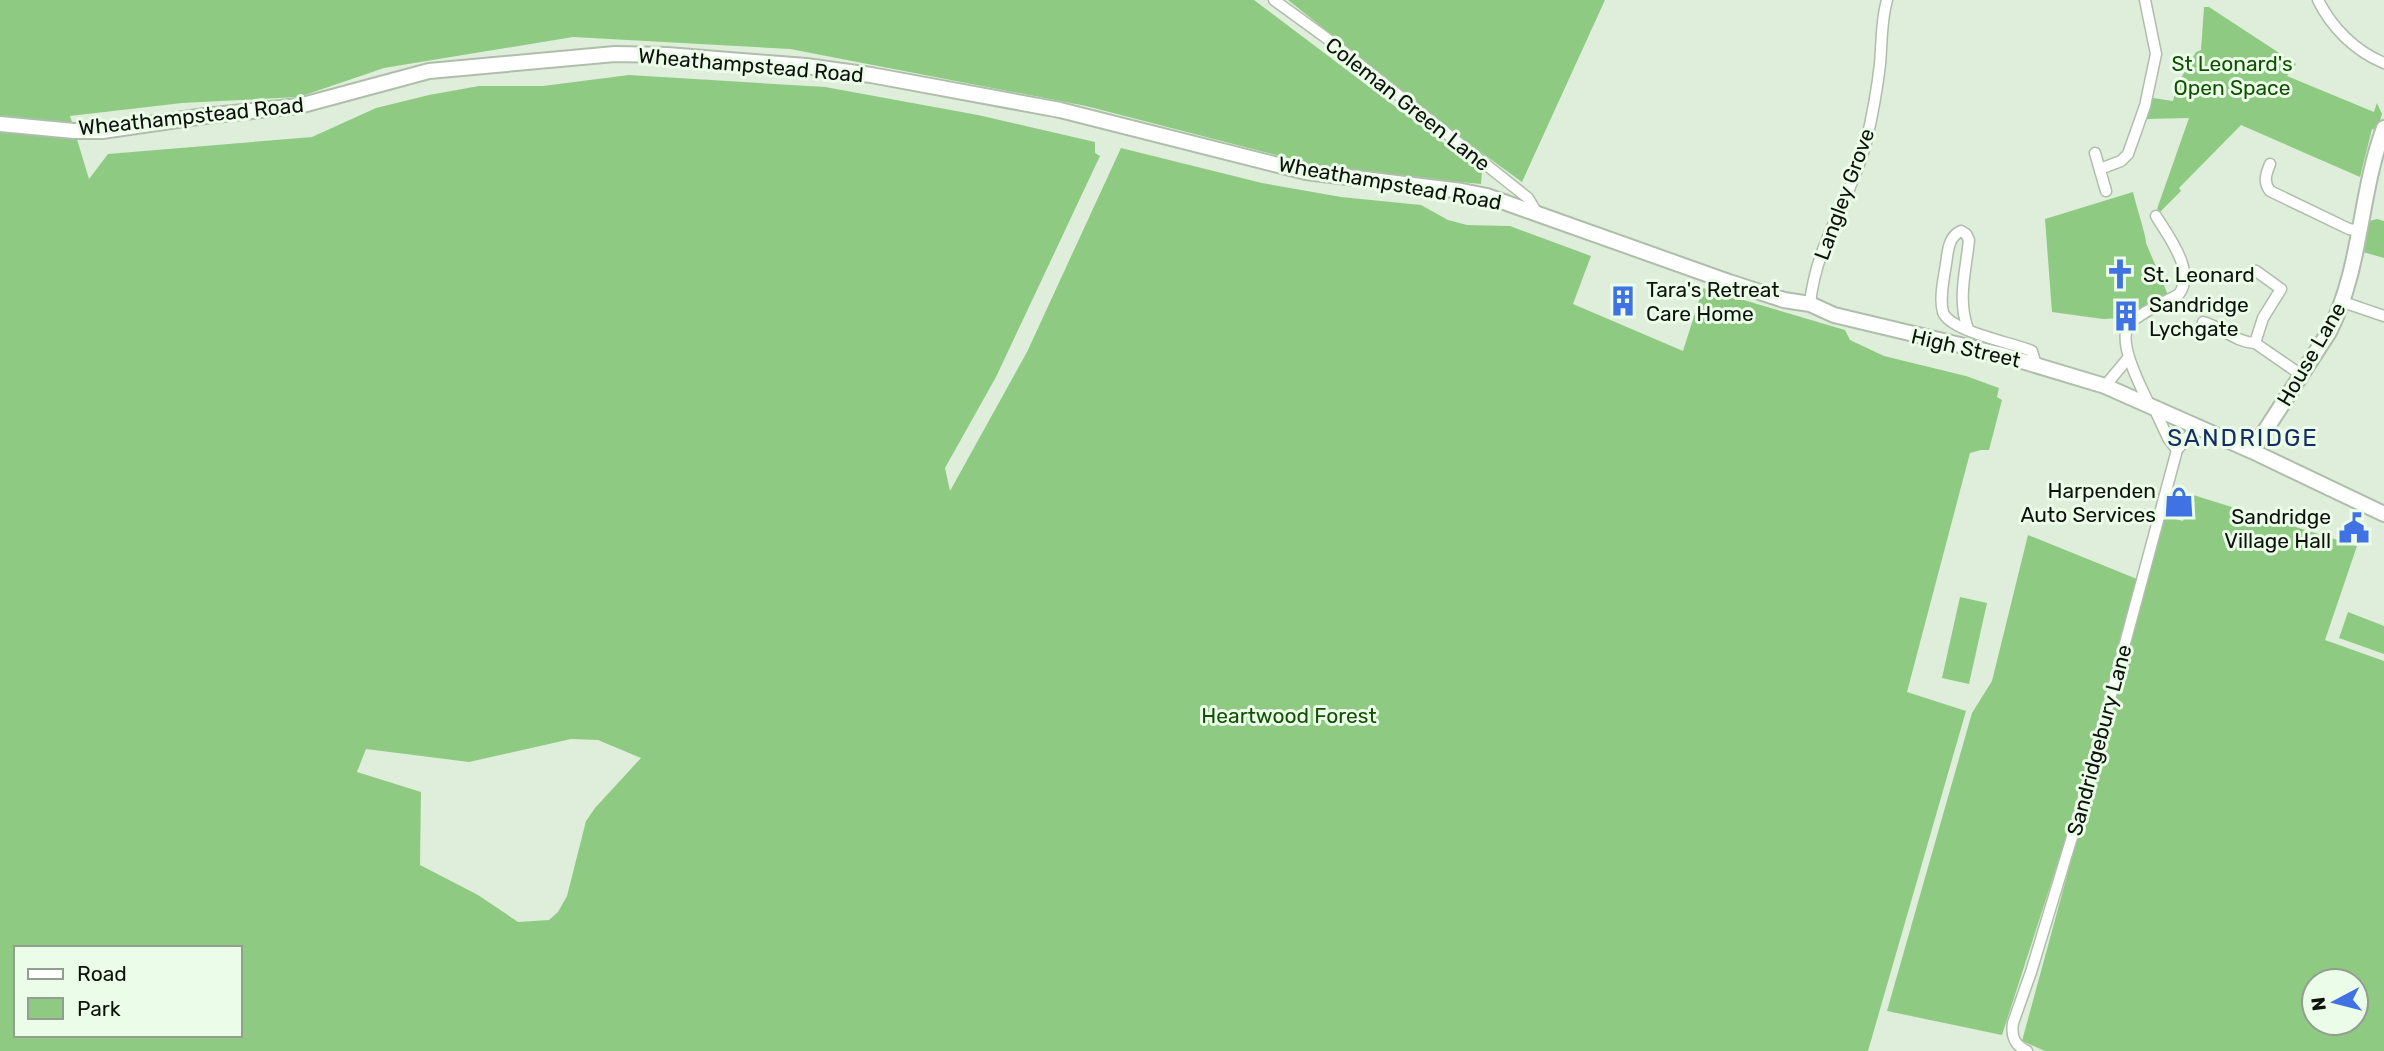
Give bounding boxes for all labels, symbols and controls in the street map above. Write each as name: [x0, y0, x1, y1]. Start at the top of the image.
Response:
street label: Coleman Green Lane: [1321, 32, 1495, 176]
street label: Wheathampstead Road: [637, 43, 865, 87]
park label: St Leonard's Open Space: [2171, 51, 2293, 100]
street label: Wheathampstead Road: [77, 92, 305, 140]
street label: Langley Grove: [1809, 125, 1879, 263]
street label: Wheathampstead Road: [1276, 151, 1504, 215]
church icon: St. Leonard: [2103, 257, 2137, 291]
place label: St. Leonard: [2143, 262, 2255, 287]
place label: Tara's Retreat Care Home: [1646, 277, 1779, 326]
building icon: Tara's Retreat Care Home: [1606, 284, 1640, 318]
place label: Sandridge Lychgate: [2149, 292, 2249, 341]
street label: House Lane: [2271, 298, 2351, 410]
building icon: Sandridge Lychgate: [2109, 299, 2143, 333]
street label: High Street: [1909, 323, 2023, 373]
district label: SANDRIDGE: [2167, 424, 2319, 452]
place label: Harpenden Auto Services: [2020, 478, 2156, 527]
shop icon: Harpenden Auto Services: [2162, 485, 2196, 519]
place label: Sandridge Village Hall: [2224, 504, 2331, 553]
public building icon: Sandridge Village Hall: [2337, 511, 2371, 545]
street label: Sandridgebury Lane: [2061, 642, 2137, 838]
park label: Heartwood Forest: [1201, 703, 1377, 728]
legend: [14, 946, 242, 1037]
text: Road: [77, 961, 127, 986]
north arrow: [2300, 967, 2370, 1037]
text: Park: [77, 996, 121, 1021]
text: N: [2306, 996, 2331, 1012]

